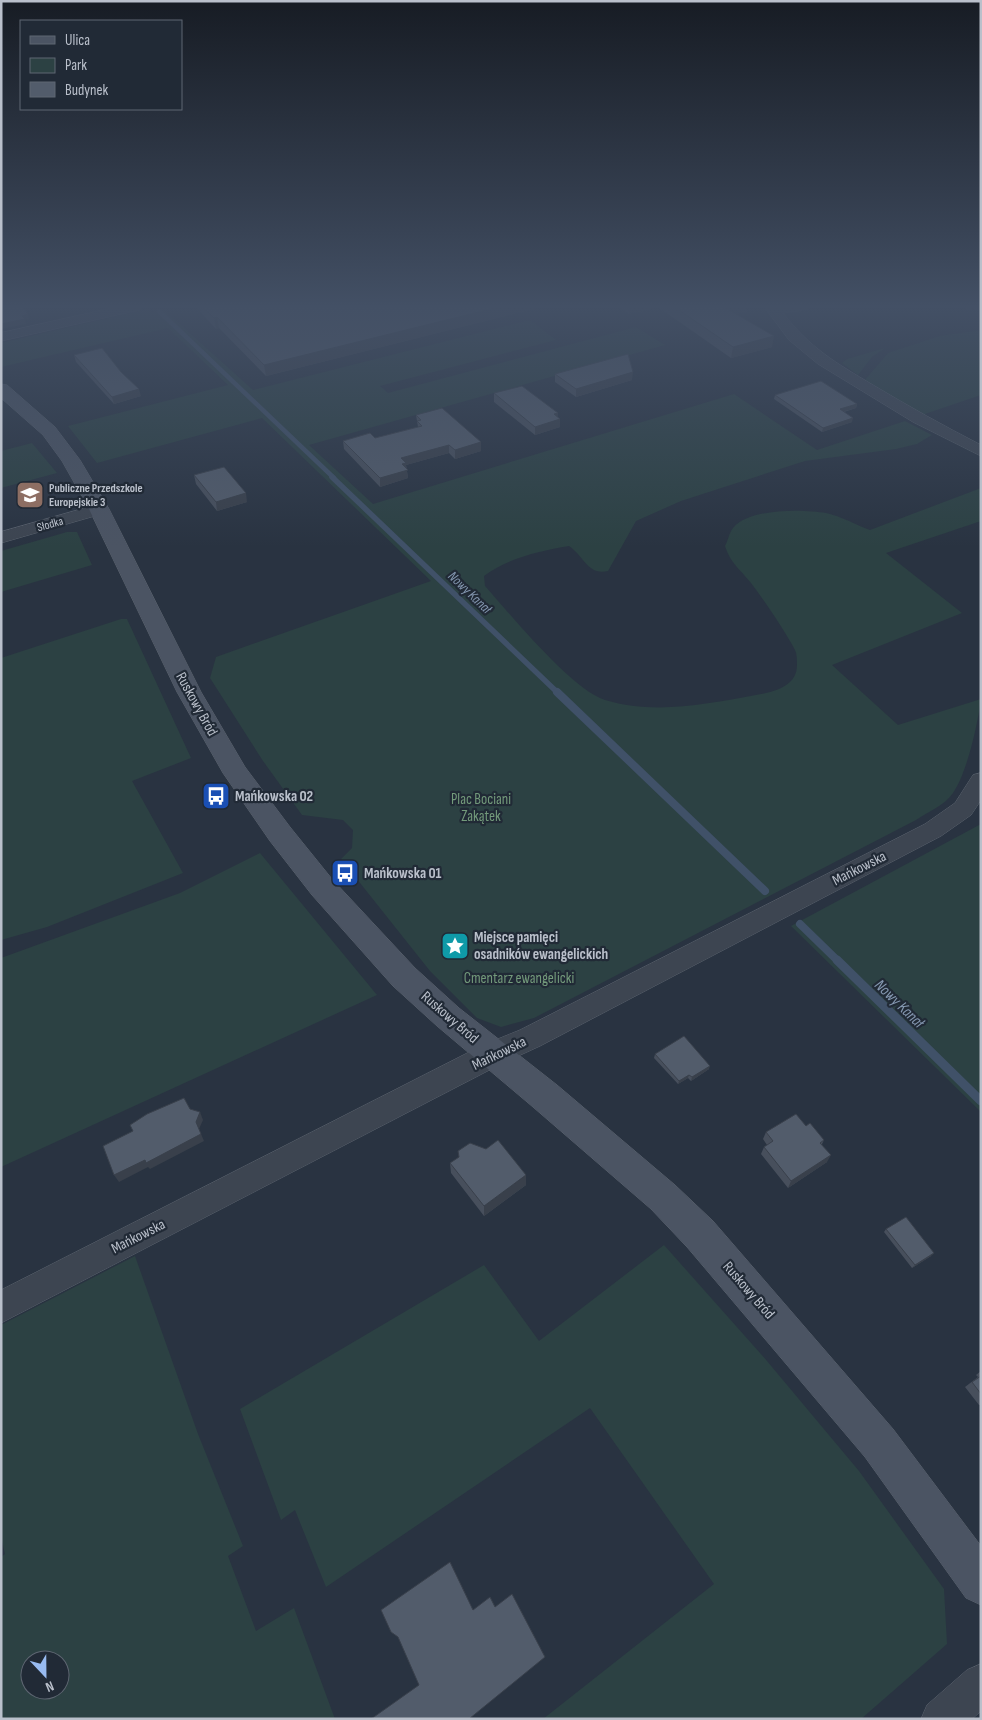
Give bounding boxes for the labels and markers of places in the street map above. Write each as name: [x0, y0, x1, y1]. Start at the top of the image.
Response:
school or university icon: Publiczne Przedszkole Europejskie 3: [15, 480, 45, 510]
place label: Publiczne Przedszkole Europejskie 3: [49, 481, 143, 510]
bus stop icon: Mańkowska 02: [201, 781, 231, 811]
place label: Mańkowska 02: [235, 787, 313, 806]
bus stop icon: Mańkowska 01: [330, 858, 360, 888]
place label: Mańkowska 01: [364, 864, 442, 883]
place label: Miejsce pamięci osadników ewangelickich: [474, 928, 608, 964]
place icon: Miejsce pamięci osadników ewangelickich: [440, 931, 470, 961]

